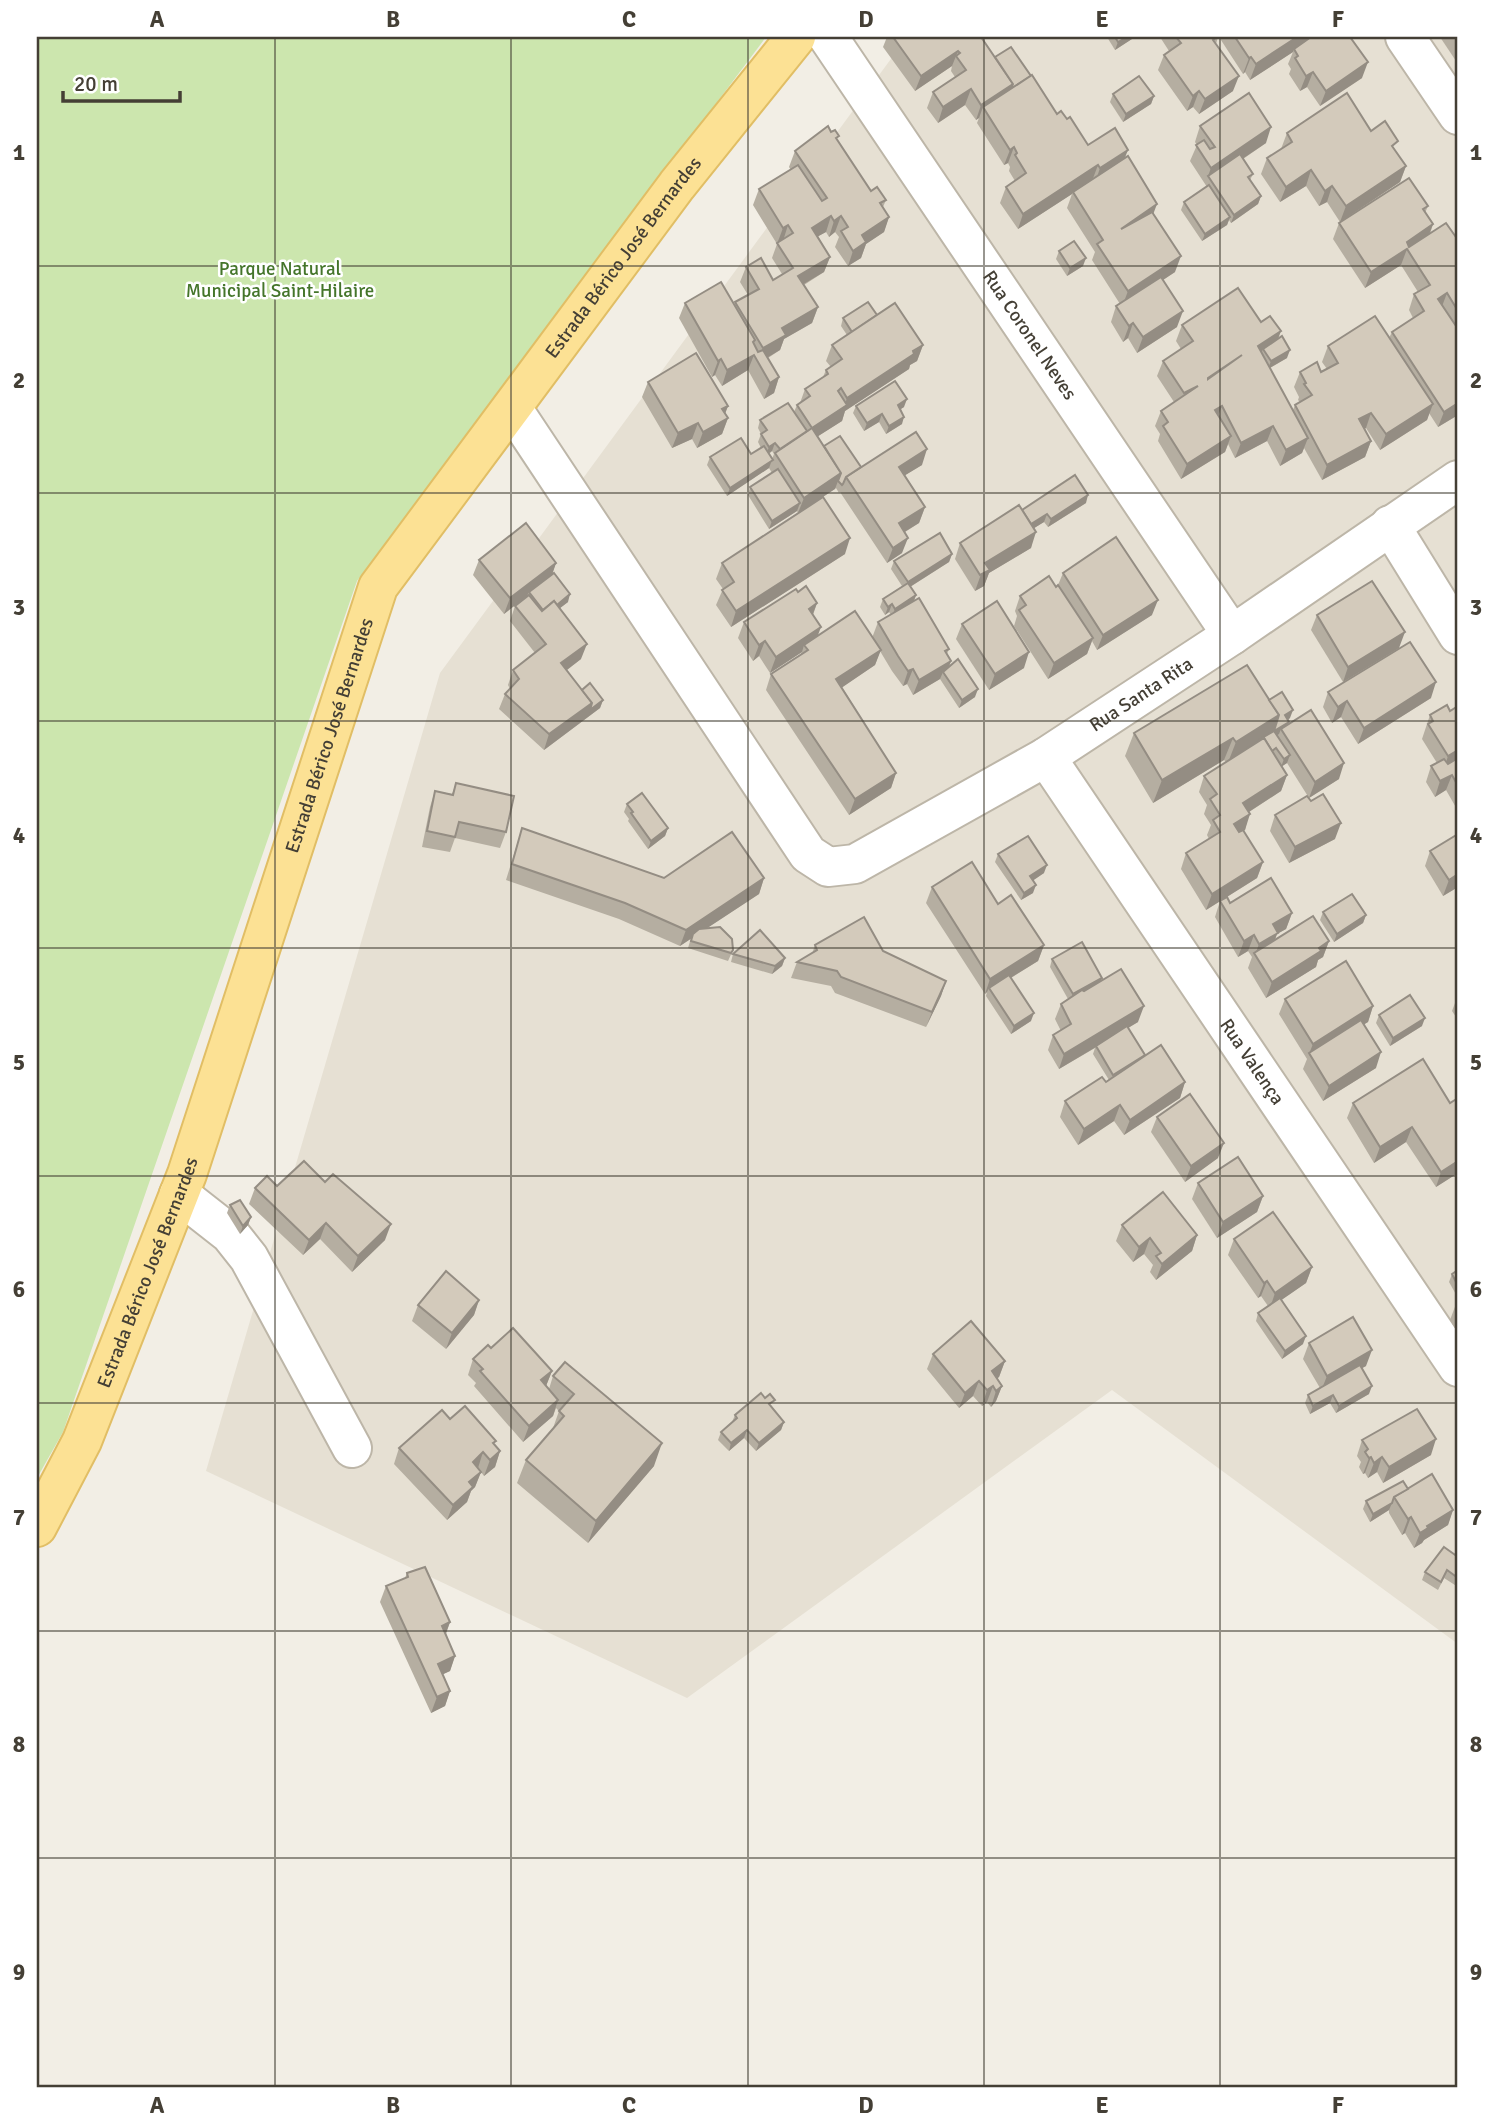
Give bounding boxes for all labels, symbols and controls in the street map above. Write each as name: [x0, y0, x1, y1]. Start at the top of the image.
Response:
text: A: [150, 5, 165, 34]
text: B: [386, 5, 400, 34]
text: C: [622, 5, 636, 34]
text: D: [858, 5, 874, 34]
text: E: [1095, 5, 1109, 34]
text: F: [1332, 5, 1344, 34]
scale bar: [63, 60, 180, 104]
text: 20 m: [74, 71, 118, 97]
text: 1: [13, 138, 25, 167]
text: 1: [1470, 138, 1482, 167]
street label: Estrada Bérico José Bernardes: [540, 152, 707, 363]
park label: Parque Natural Municipal Saint-Hilaire: [186, 257, 374, 303]
street label: Rua Coronel Neves: [977, 266, 1082, 405]
text: 2: [13, 366, 25, 395]
text: 2: [1470, 366, 1482, 395]
text: 3: [13, 593, 25, 622]
text: 3: [1470, 593, 1482, 622]
street label: Estrada Bérico José Bernardes: [280, 615, 379, 856]
street label: Rua Santa Rita: [1085, 652, 1197, 737]
text: 4: [13, 821, 25, 850]
text: 4: [1470, 821, 1482, 850]
street label: Rua Valença: [1214, 1014, 1290, 1110]
text: 5: [13, 1048, 25, 1077]
text: 5: [1470, 1048, 1482, 1077]
street label: Estrada Bérico José Bernardes: [92, 1154, 204, 1391]
text: 6: [13, 1275, 25, 1304]
text: 6: [1470, 1275, 1482, 1304]
text: 7: [13, 1503, 25, 1532]
text: 7: [1470, 1503, 1482, 1532]
text: 8: [13, 1730, 25, 1759]
text: 8: [1470, 1730, 1482, 1759]
text: 9: [13, 1958, 25, 1987]
text: 9: [1470, 1958, 1482, 1987]
text: A: [150, 2091, 165, 2120]
text: B: [386, 2091, 400, 2120]
text: C: [622, 2091, 636, 2120]
text: D: [858, 2091, 874, 2120]
text: E: [1095, 2091, 1109, 2120]
text: F: [1332, 2091, 1344, 2120]

